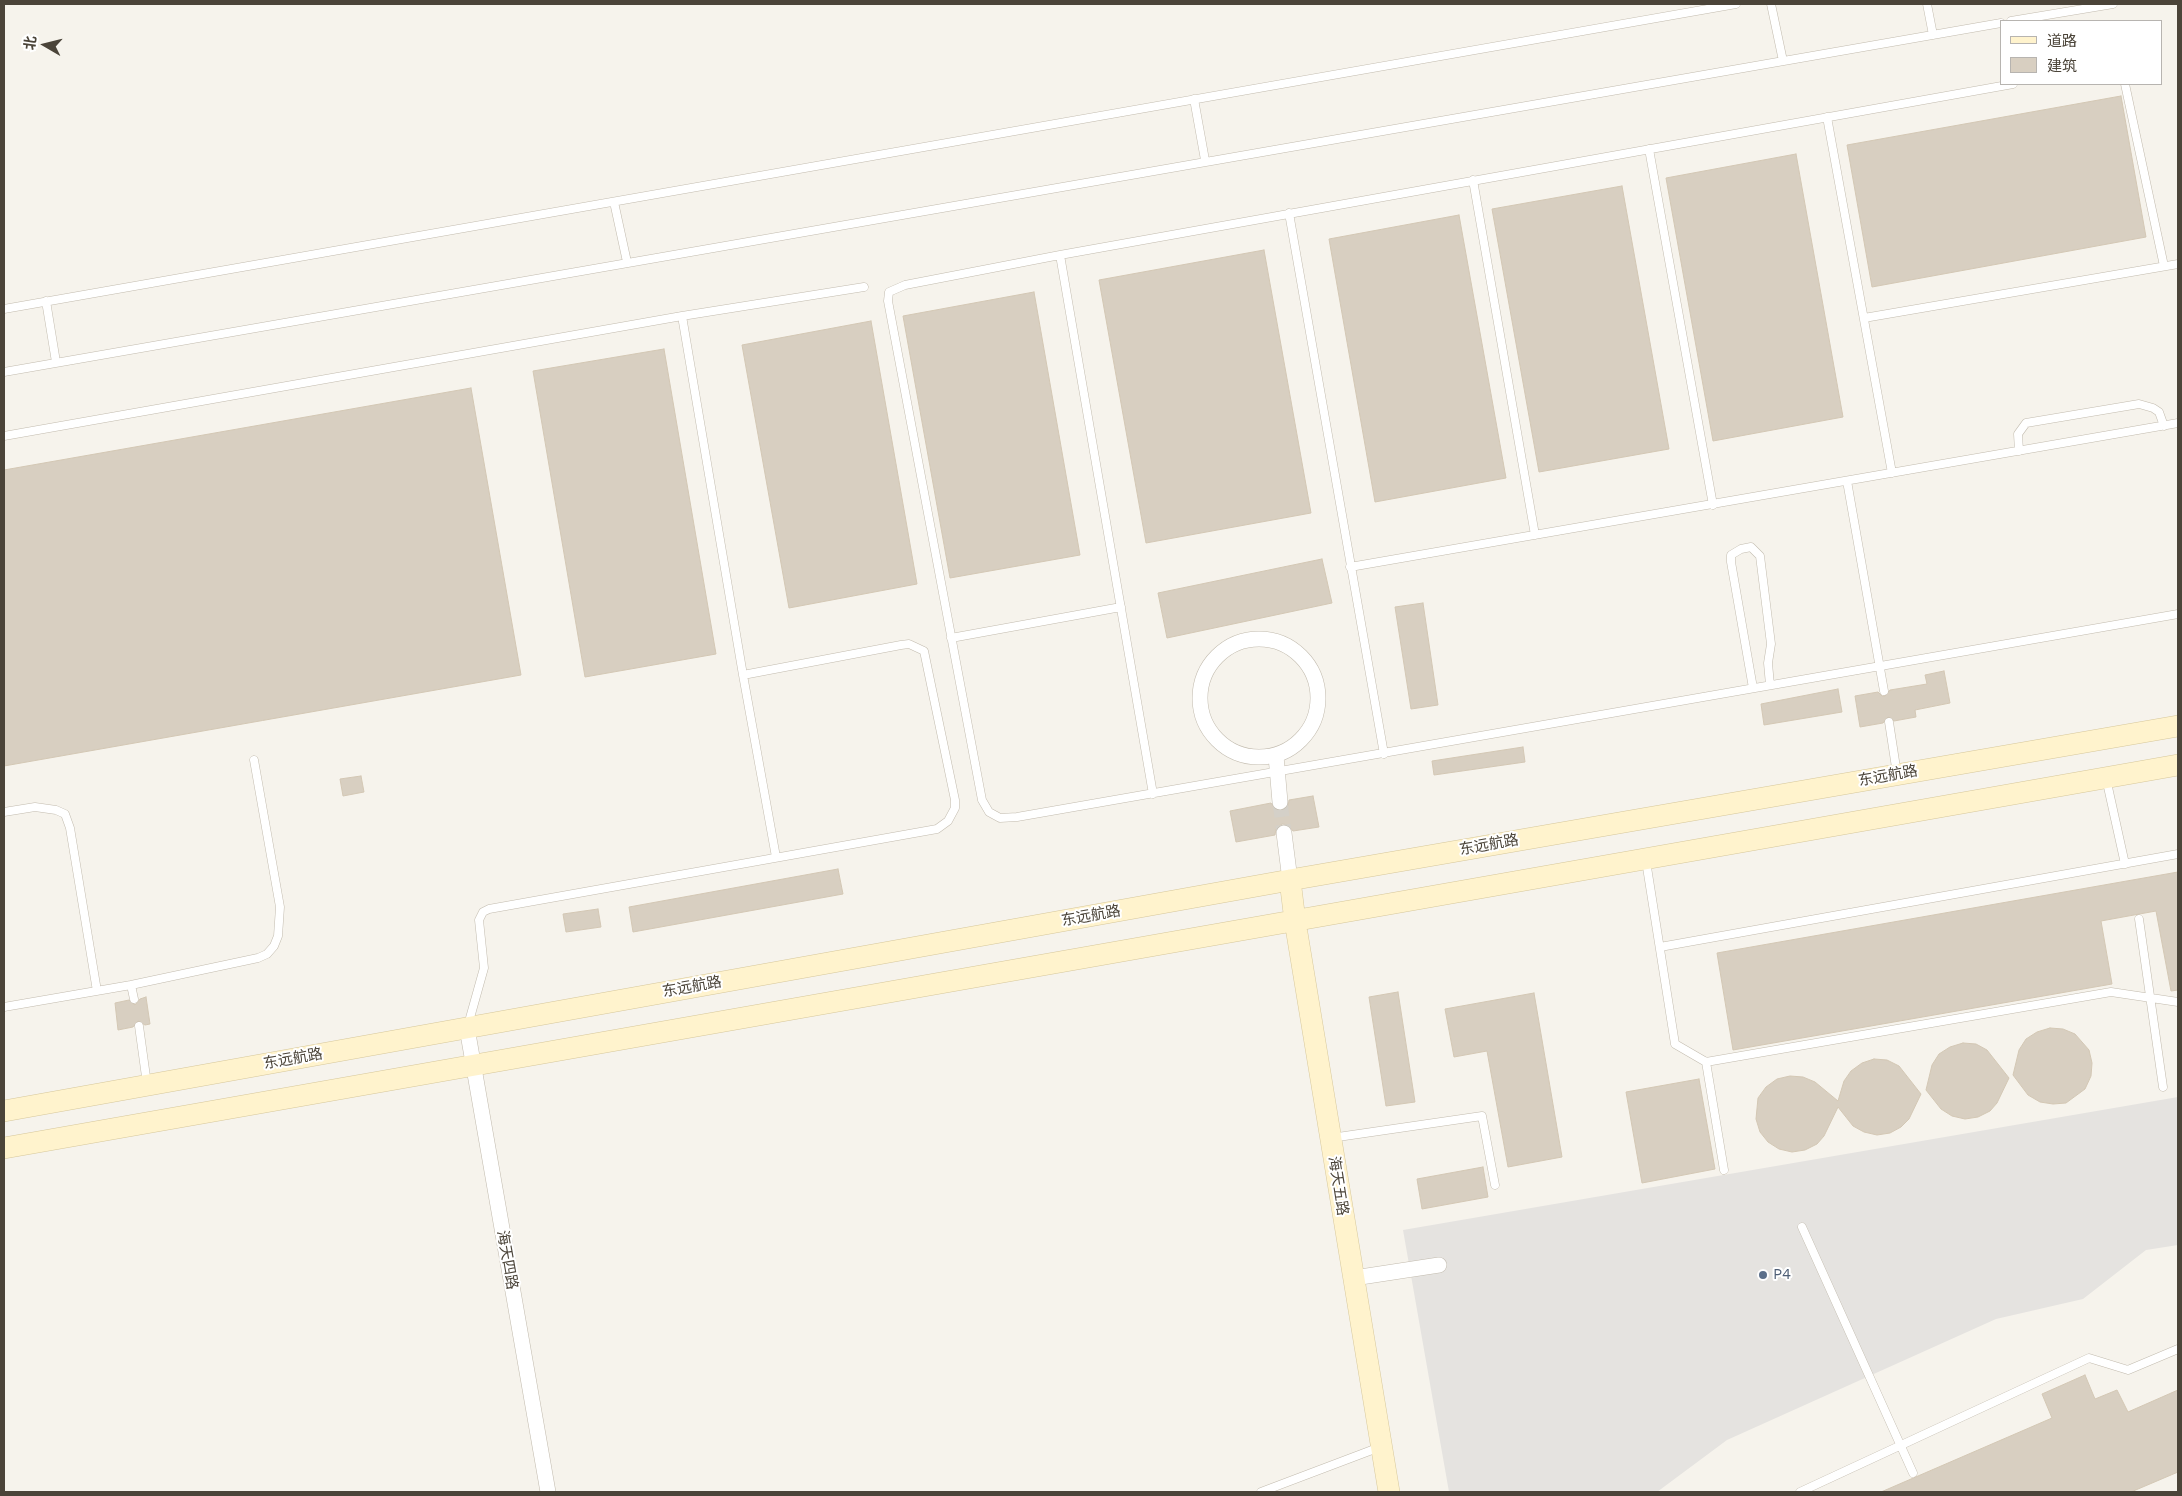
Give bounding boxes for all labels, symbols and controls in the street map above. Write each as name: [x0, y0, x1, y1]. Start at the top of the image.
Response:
north arrow: [20, 20, 70, 70]
legend: [2000, 20, 2162, 85]
text: 道路: [2047, 32, 2077, 50]
text: 北: [21, 35, 39, 51]
text: 建筑: [2047, 57, 2077, 75]
street label: 东远航路: [1857, 762, 1919, 790]
street label: 东远航路: [1458, 831, 1520, 859]
street label: 东远航路: [1060, 902, 1122, 930]
street label: 东远航路: [661, 973, 723, 1001]
street label: 东远航路: [262, 1045, 324, 1073]
street label: 海天五路: [1324, 1155, 1352, 1217]
street label: 海天四路: [493, 1229, 521, 1291]
place label: P4: [1773, 1266, 1791, 1284]
marker: P4: [1757, 1269, 1769, 1281]

